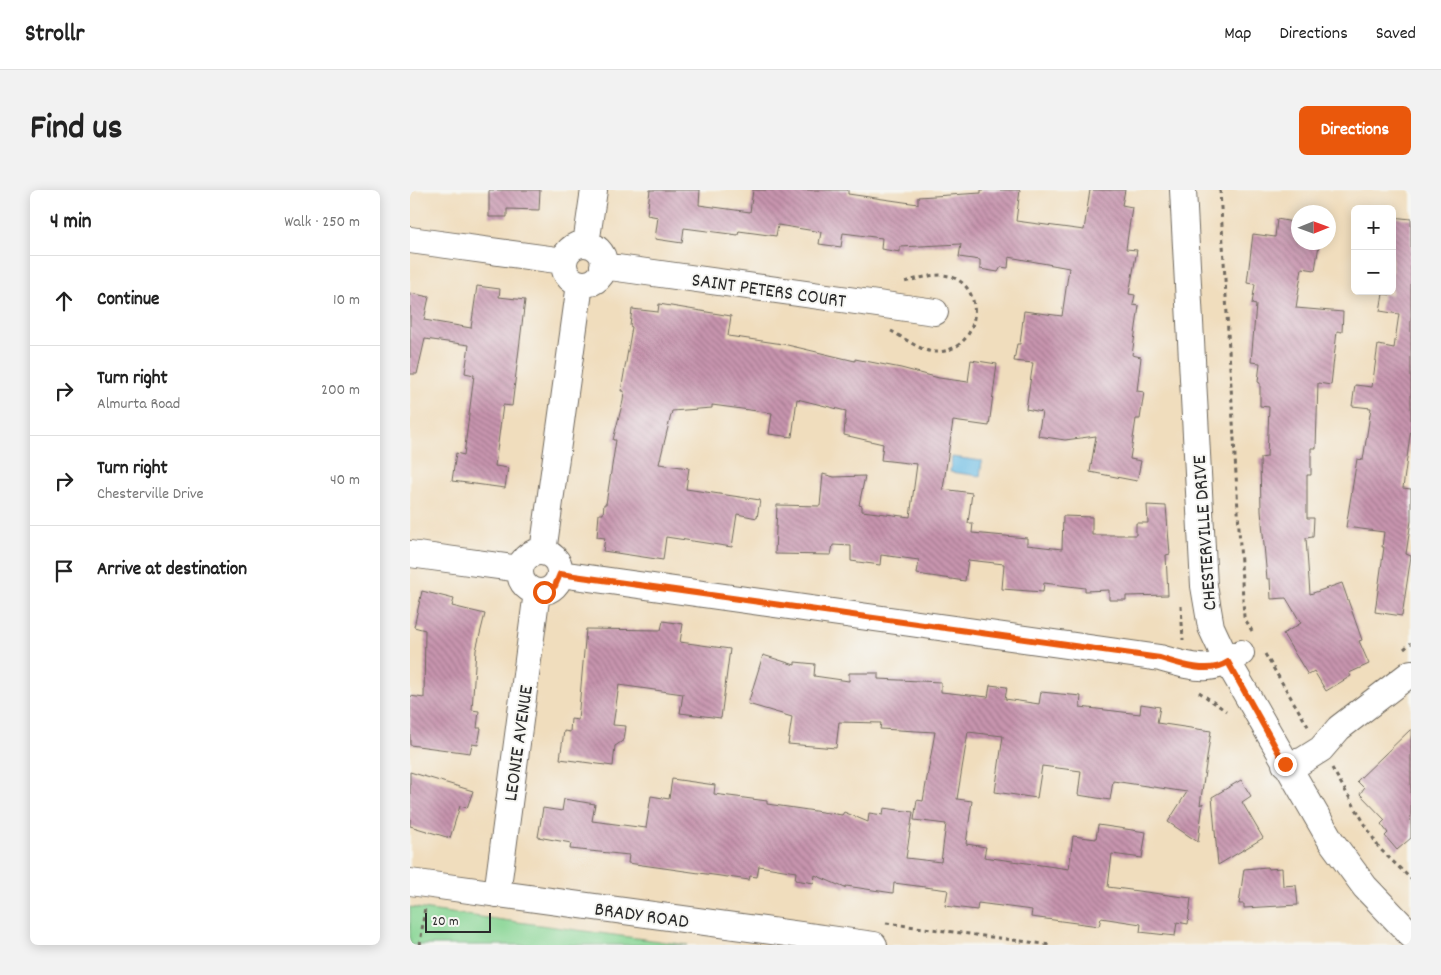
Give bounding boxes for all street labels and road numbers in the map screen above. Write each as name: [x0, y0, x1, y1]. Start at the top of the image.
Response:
street label: SAINT PETERS COURT: [690, 267, 848, 317]
street label: CHESTERVILLE DRIVE: [1187, 454, 1225, 611]
street label: LEONIE AVENUE: [498, 684, 542, 803]
street label: BRADY ROAD: [593, 897, 690, 937]

